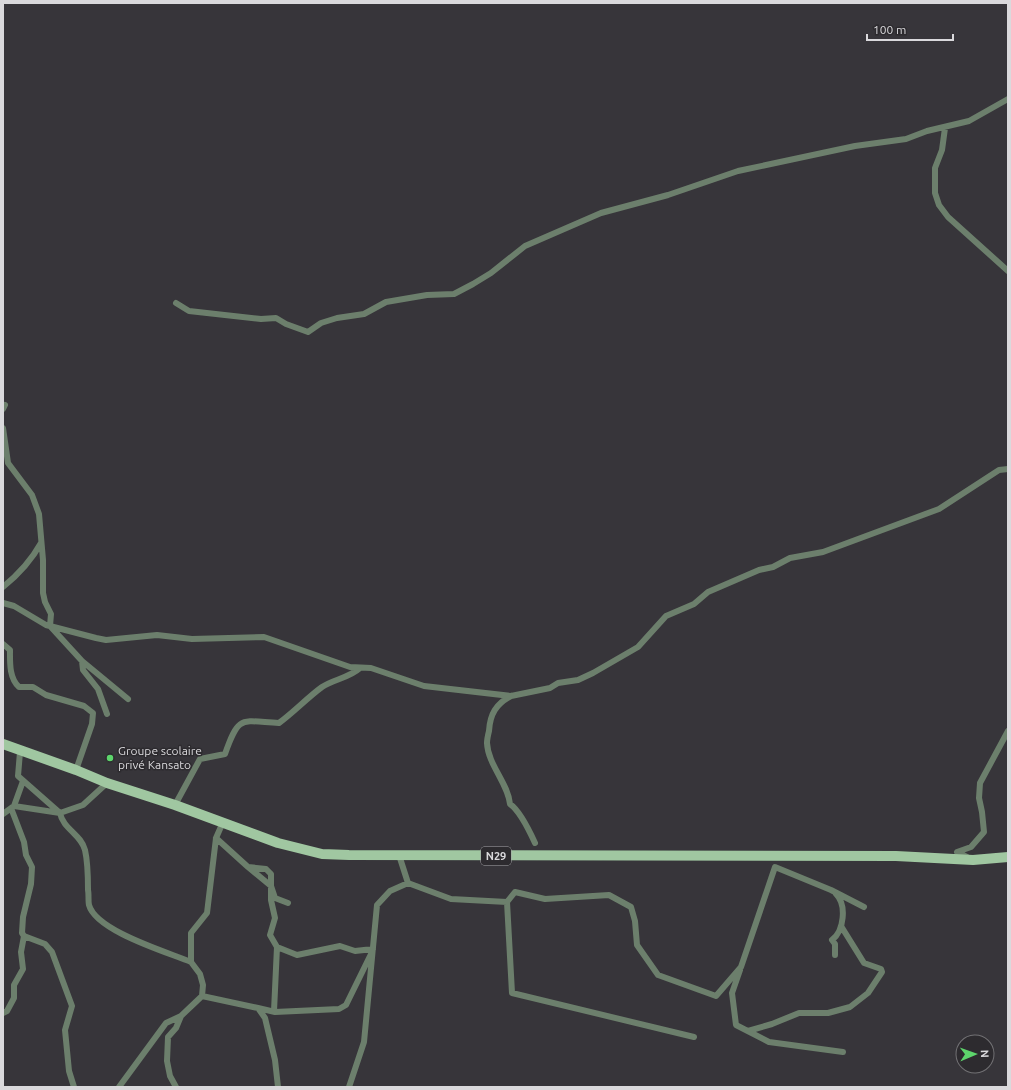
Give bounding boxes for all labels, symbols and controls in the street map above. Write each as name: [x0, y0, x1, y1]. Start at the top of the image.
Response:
scale bar: [867, 16, 953, 42]
text: 100 m: [873, 23, 906, 36]
place label: Groupe scolaire privé Kansato: [118, 744, 202, 771]
marker: Groupe scolaire privé Kansato: [105, 753, 115, 763]
road number: N29: [481, 847, 511, 865]
north arrow: [955, 1034, 995, 1074]
text: N: [979, 1049, 991, 1058]

